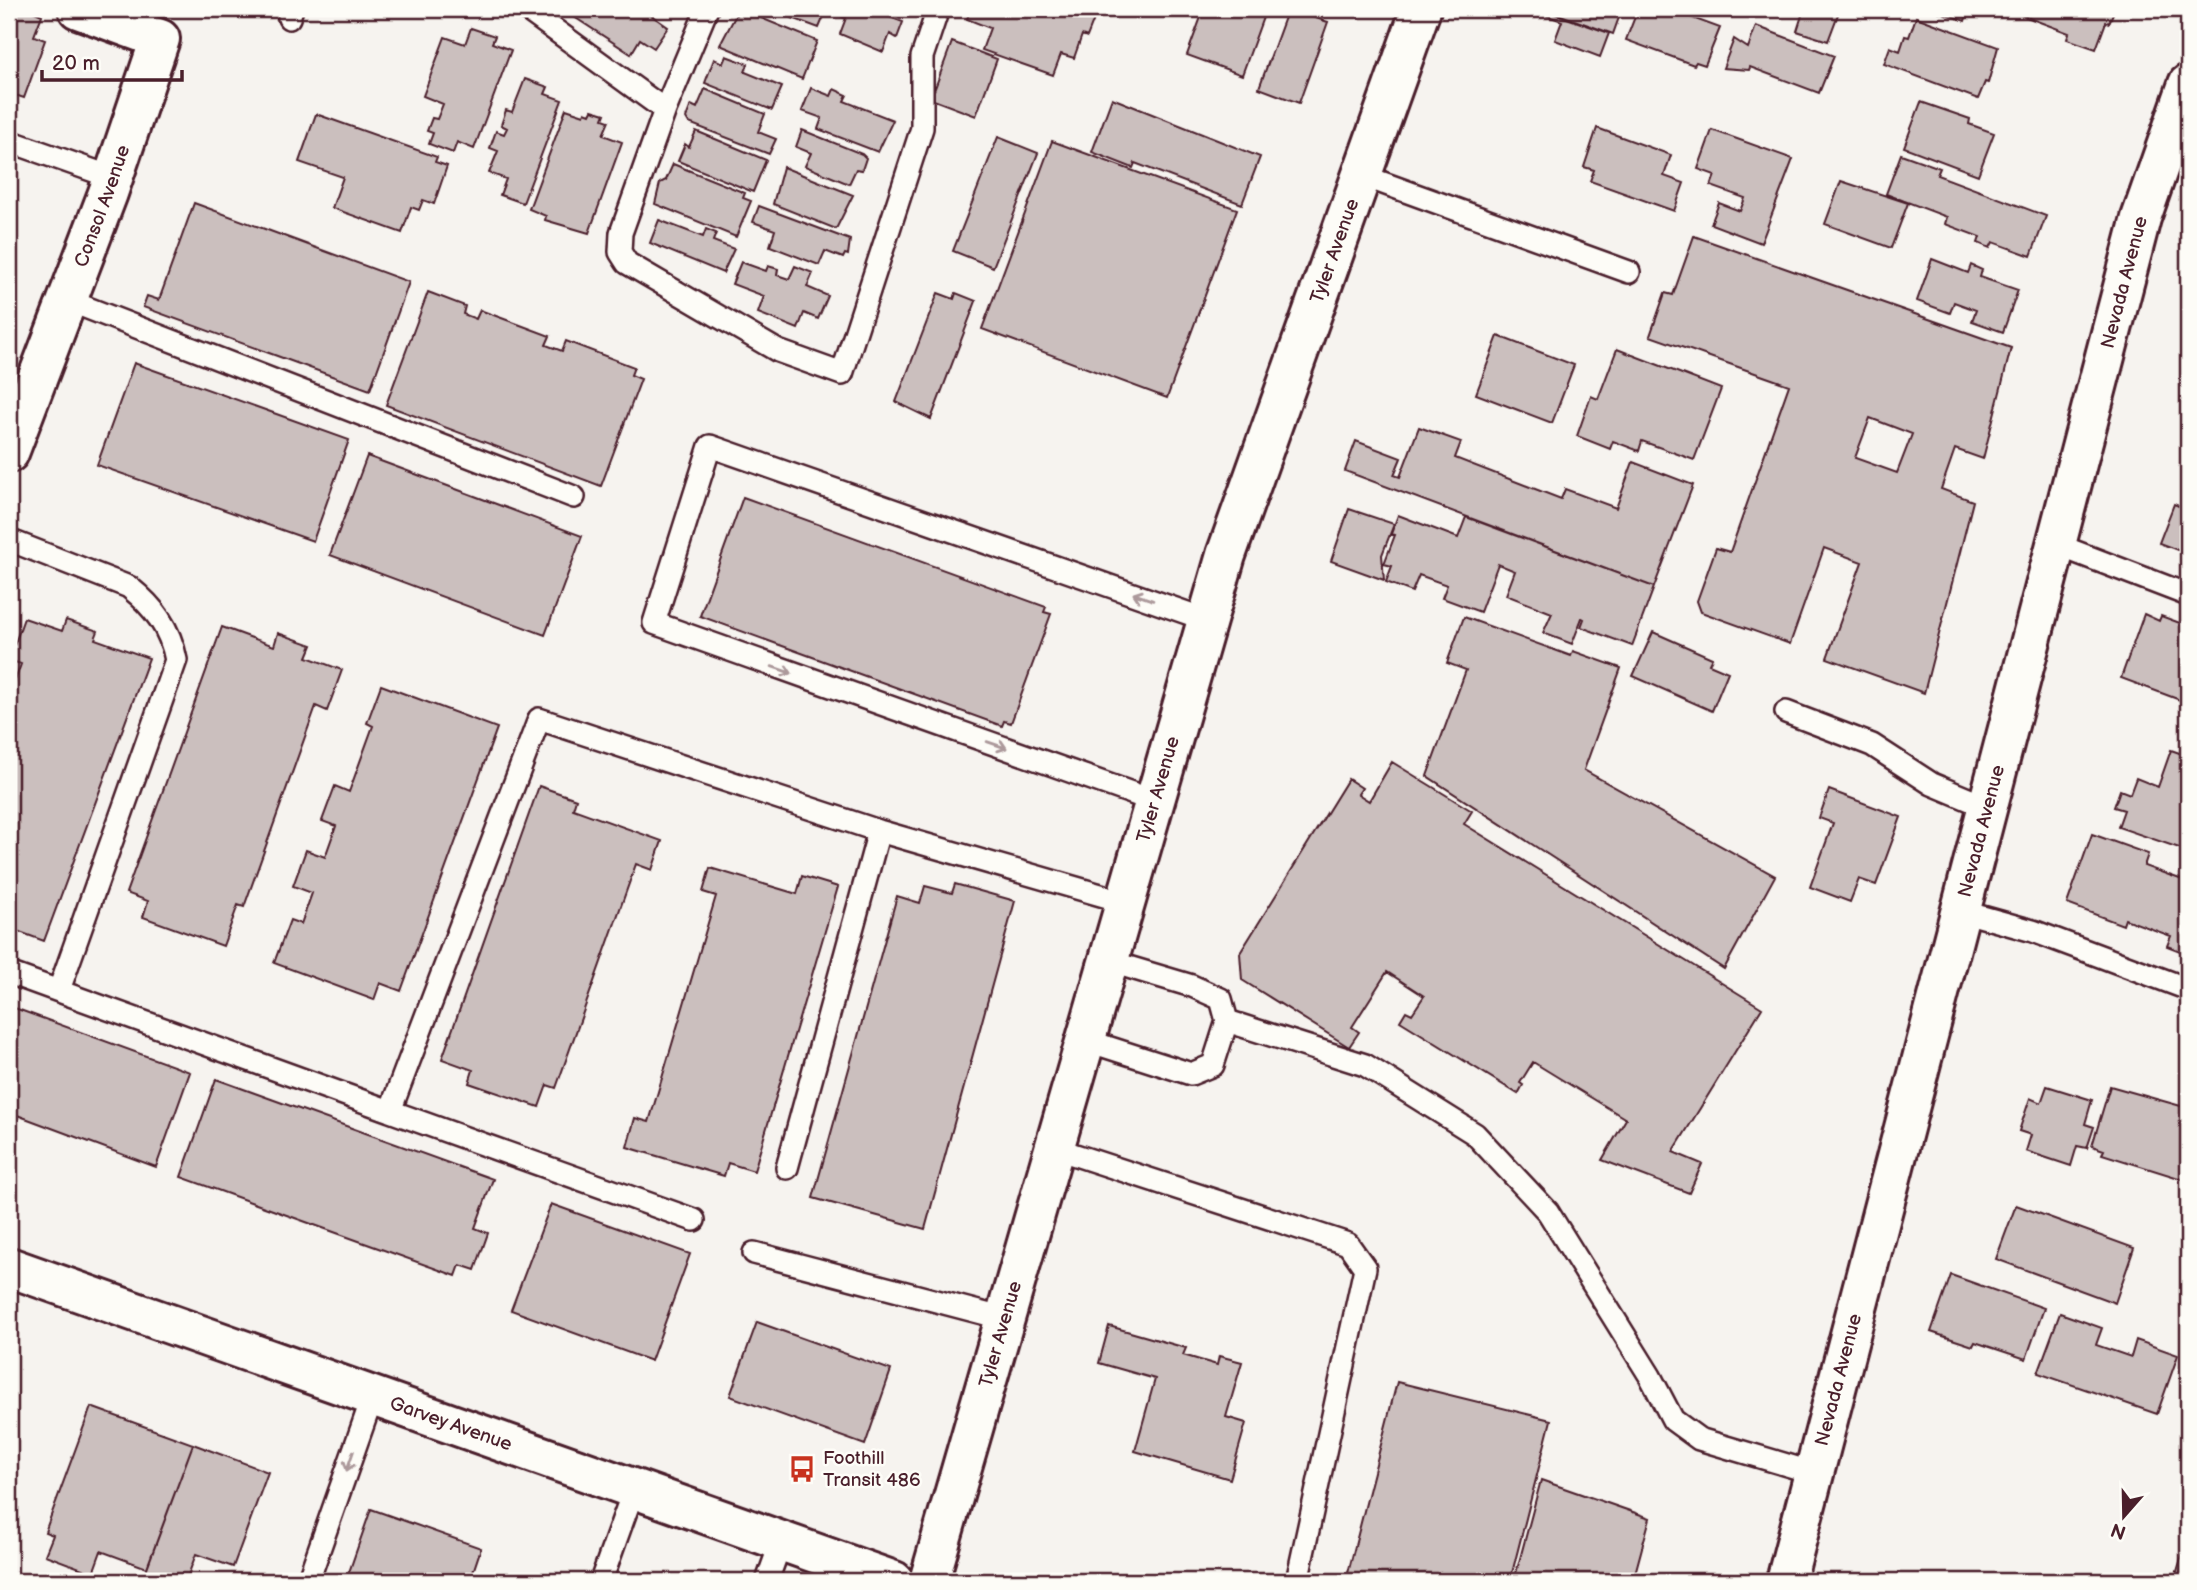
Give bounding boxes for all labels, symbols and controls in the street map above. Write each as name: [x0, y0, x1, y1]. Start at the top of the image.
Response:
scale bar: [42, 38, 182, 82]
text: 20 m: [52, 51, 100, 76]
street label: Consol Avenue: [69, 142, 135, 270]
street label: Tyler Avenue: [1305, 195, 1364, 306]
street label: Nevada Avenue: [2096, 214, 2152, 351]
one-way arrow: [1132, 590, 1154, 602]
one-way arrow: [770, 665, 792, 677]
street label: Tyler Avenue: [1132, 734, 1184, 845]
one-way arrow: [985, 740, 1007, 752]
street label: Nevada Avenue: [1953, 762, 2010, 900]
street label: Tyler Avenue: [974, 1278, 1027, 1390]
street label: Nevada Avenue: [1810, 1311, 1867, 1448]
street label: Garvey Avenue: [387, 1392, 515, 1456]
place label: Foothill Transit 486: [823, 1447, 921, 1492]
one-way arrow: [343, 1449, 356, 1471]
bus stop icon: Foothill Transit 486: [787, 1454, 817, 1484]
north arrow: [2088, 1482, 2158, 1552]
text: N: [2108, 1517, 2129, 1544]

